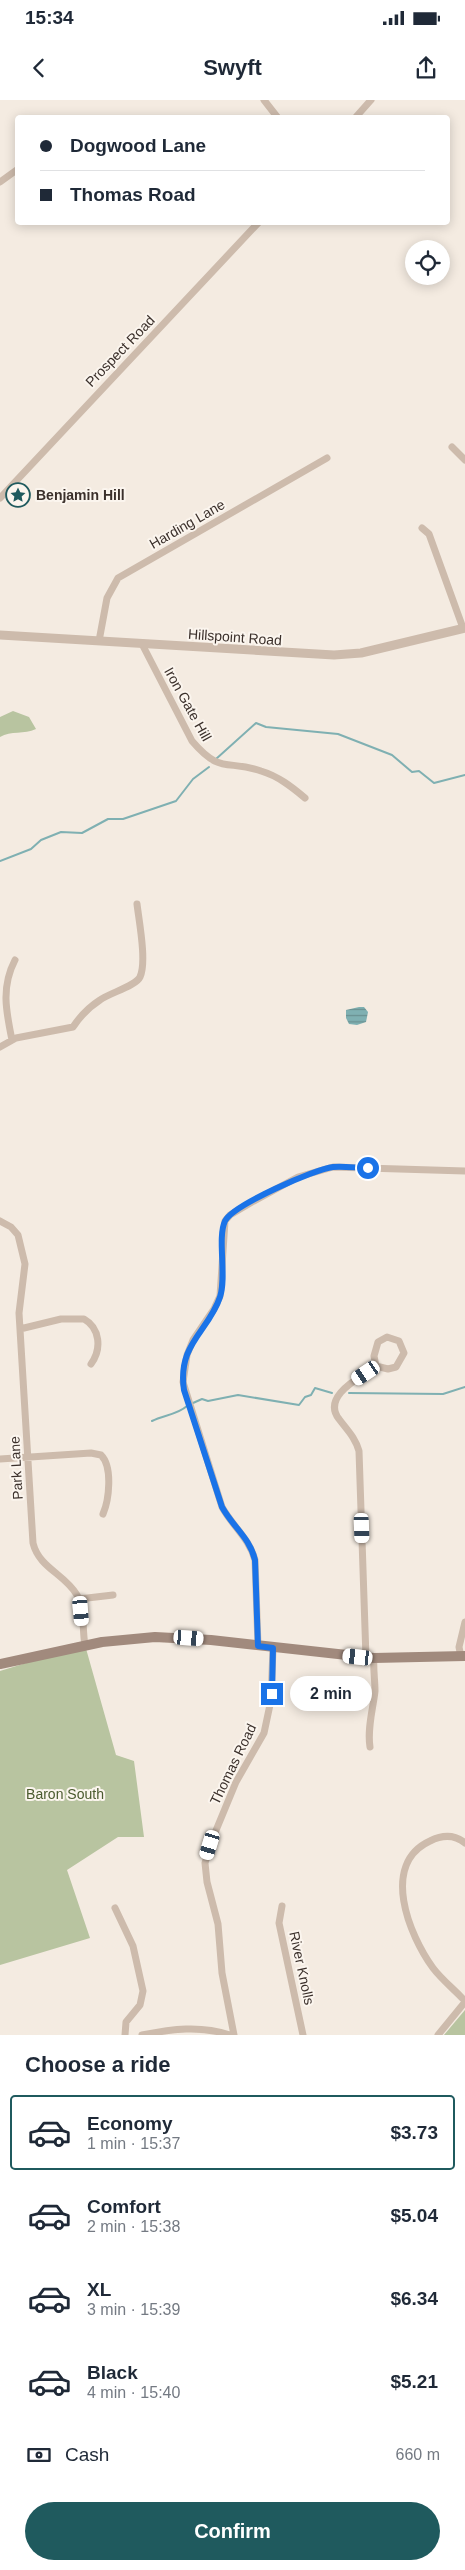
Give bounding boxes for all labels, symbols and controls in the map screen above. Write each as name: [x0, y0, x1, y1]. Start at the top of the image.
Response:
text: 15:34: [25, 7, 74, 28]
icon: back: [25, 54, 53, 82]
icon: share: [412, 54, 440, 82]
text: Swyft: [203, 55, 262, 80]
text: Dogwood Lane: [70, 135, 206, 156]
text: Thomas Road: [70, 184, 196, 205]
map controls: [405, 240, 450, 285]
button: locate: [405, 240, 450, 285]
street label: Prospect Road: [82, 312, 158, 390]
place icon: Benjamin Hill: [5, 482, 31, 508]
place label: Benjamin Hill: [36, 487, 125, 503]
street label: Harding Lane: [147, 496, 228, 552]
street label: Hillspoint Road: [187, 626, 283, 648]
street label: Iron Gate Hill: [161, 664, 215, 744]
route start: [357, 1157, 379, 1179]
car: [349, 1358, 382, 1388]
street label: Park Lane: [6, 1436, 26, 1500]
car: [353, 1513, 370, 1543]
car: [72, 1595, 89, 1627]
car: [173, 1629, 204, 1647]
car: [342, 1648, 373, 1666]
callout: 2 min: [290, 1676, 372, 1712]
route end: [261, 1683, 283, 1705]
text: 2 min: [310, 1685, 352, 1702]
street label: Thomas Road: [207, 1721, 259, 1807]
park label: Baron South: [26, 1786, 104, 1802]
car: [198, 1828, 221, 1862]
street label: River Knolls: [286, 1930, 318, 2006]
text: Choose a ride: [25, 2052, 170, 2077]
icon: car: [27, 2110, 72, 2155]
text: Economy: [87, 2113, 173, 2134]
text: $3.73: [390, 2122, 438, 2143]
text: 1 min · 15:37: [87, 2135, 180, 2152]
icon: car: [27, 2193, 72, 2238]
text: Comfort: [87, 2196, 161, 2217]
text: $5.04: [390, 2205, 438, 2226]
text: 2 min · 15:38: [87, 2218, 180, 2235]
icon: car: [27, 2276, 72, 2321]
text: XL: [87, 2279, 111, 2300]
text: $6.34: [390, 2288, 438, 2309]
text: 3 min · 15:39: [87, 2301, 180, 2318]
icon: car: [27, 2359, 72, 2404]
text: Black: [87, 2362, 138, 2383]
text: $5.21: [390, 2371, 438, 2392]
text: 4 min · 15:40: [87, 2384, 180, 2401]
icon: cash: [25, 2441, 53, 2469]
text: Cash: [65, 2444, 109, 2465]
text: 660 m: [396, 2446, 440, 2463]
button: Confirm: [25, 2502, 440, 2560]

